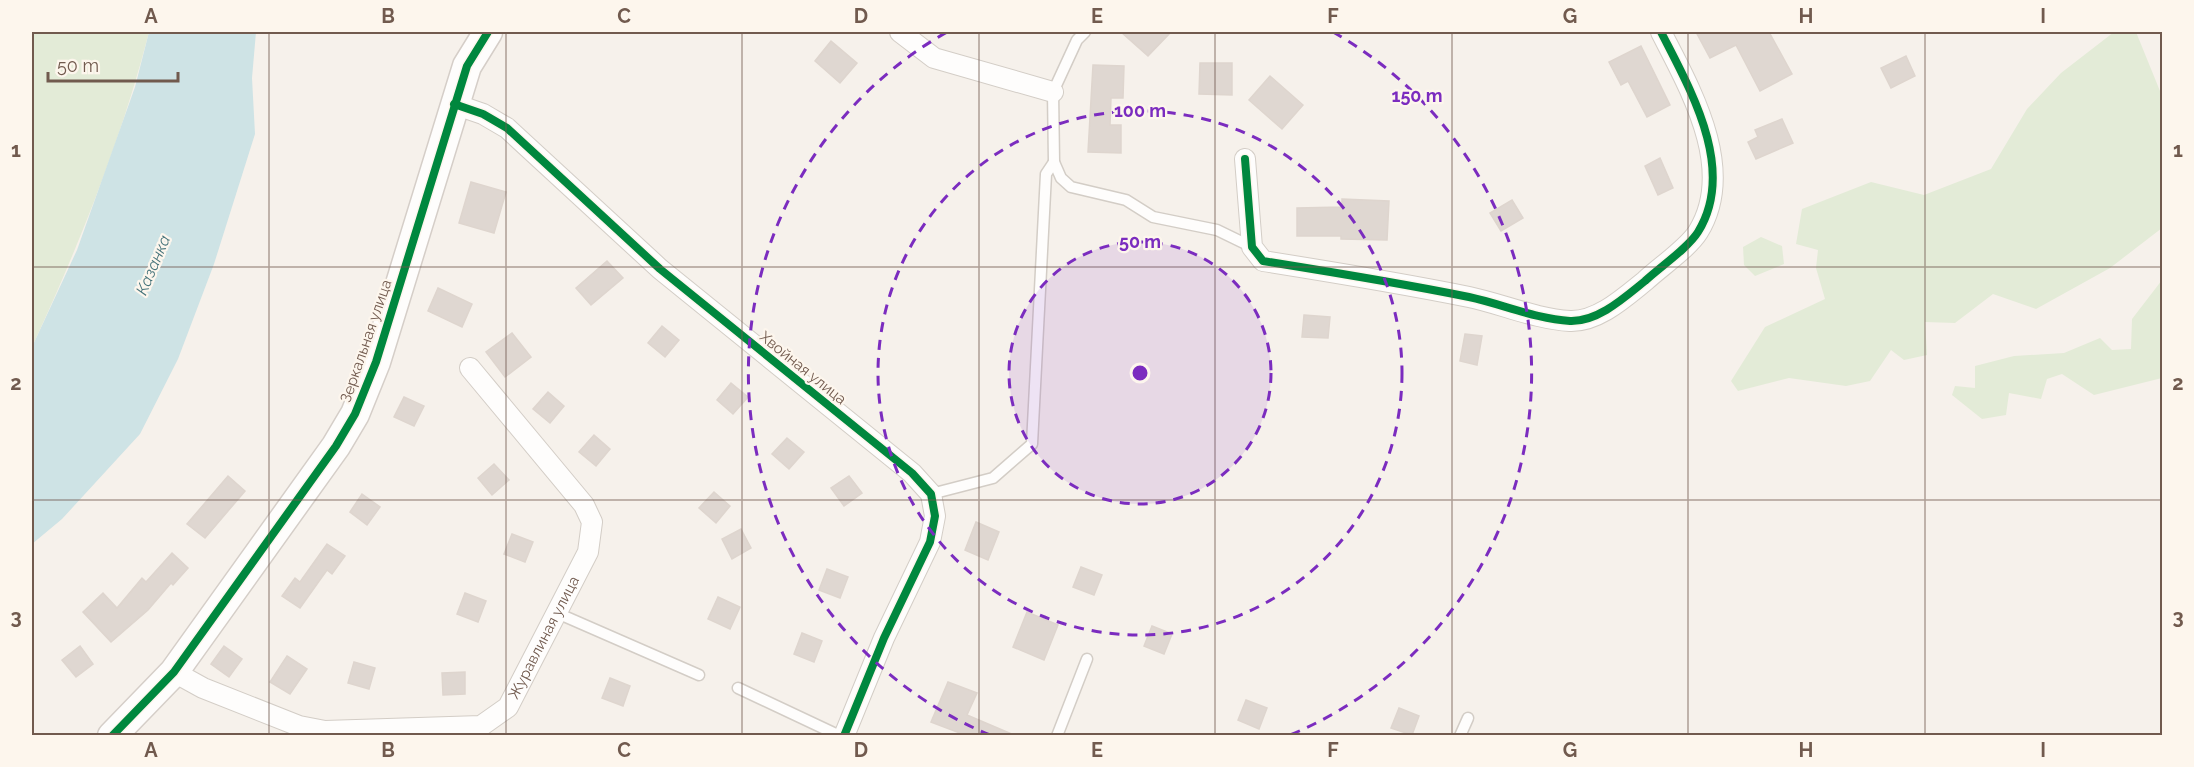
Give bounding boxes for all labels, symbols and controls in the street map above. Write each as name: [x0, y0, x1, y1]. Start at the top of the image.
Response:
text: A: [144, 4, 158, 28]
text: B: [381, 4, 395, 28]
text: C: [617, 4, 631, 28]
text: D: [854, 4, 868, 28]
text: E: [1091, 4, 1103, 28]
text: F: [1327, 4, 1339, 28]
text: G: [1563, 4, 1577, 28]
text: H: [1799, 4, 1813, 28]
text: I: [2040, 4, 2046, 28]
scale bar: [48, 45, 178, 83]
text: 50 m: [57, 55, 99, 76]
text: 150 m: [1392, 85, 1443, 106]
text: 100 m: [1114, 100, 1166, 121]
text: 1: [11, 138, 21, 162]
text: 1: [2173, 138, 2183, 162]
text: 50 m: [1119, 231, 1161, 252]
water label: Казанка: [132, 232, 174, 298]
street label: Зеркальная улица: [337, 277, 395, 405]
street label: Хвойная улица: [756, 328, 850, 408]
centre of rings: [1130, 363, 1150, 383]
text: 2: [10, 371, 22, 395]
text: 2: [2172, 371, 2184, 395]
street label: Журавлиная улица: [505, 573, 583, 702]
text: 3: [10, 605, 22, 629]
text: 3: [2172, 605, 2184, 629]
text: A: [144, 738, 158, 762]
text: B: [381, 738, 395, 762]
text: C: [617, 738, 631, 762]
text: D: [854, 738, 868, 762]
text: E: [1091, 738, 1103, 762]
text: F: [1327, 738, 1339, 762]
text: G: [1563, 738, 1577, 762]
text: H: [1799, 738, 1813, 762]
text: I: [2040, 738, 2046, 762]

